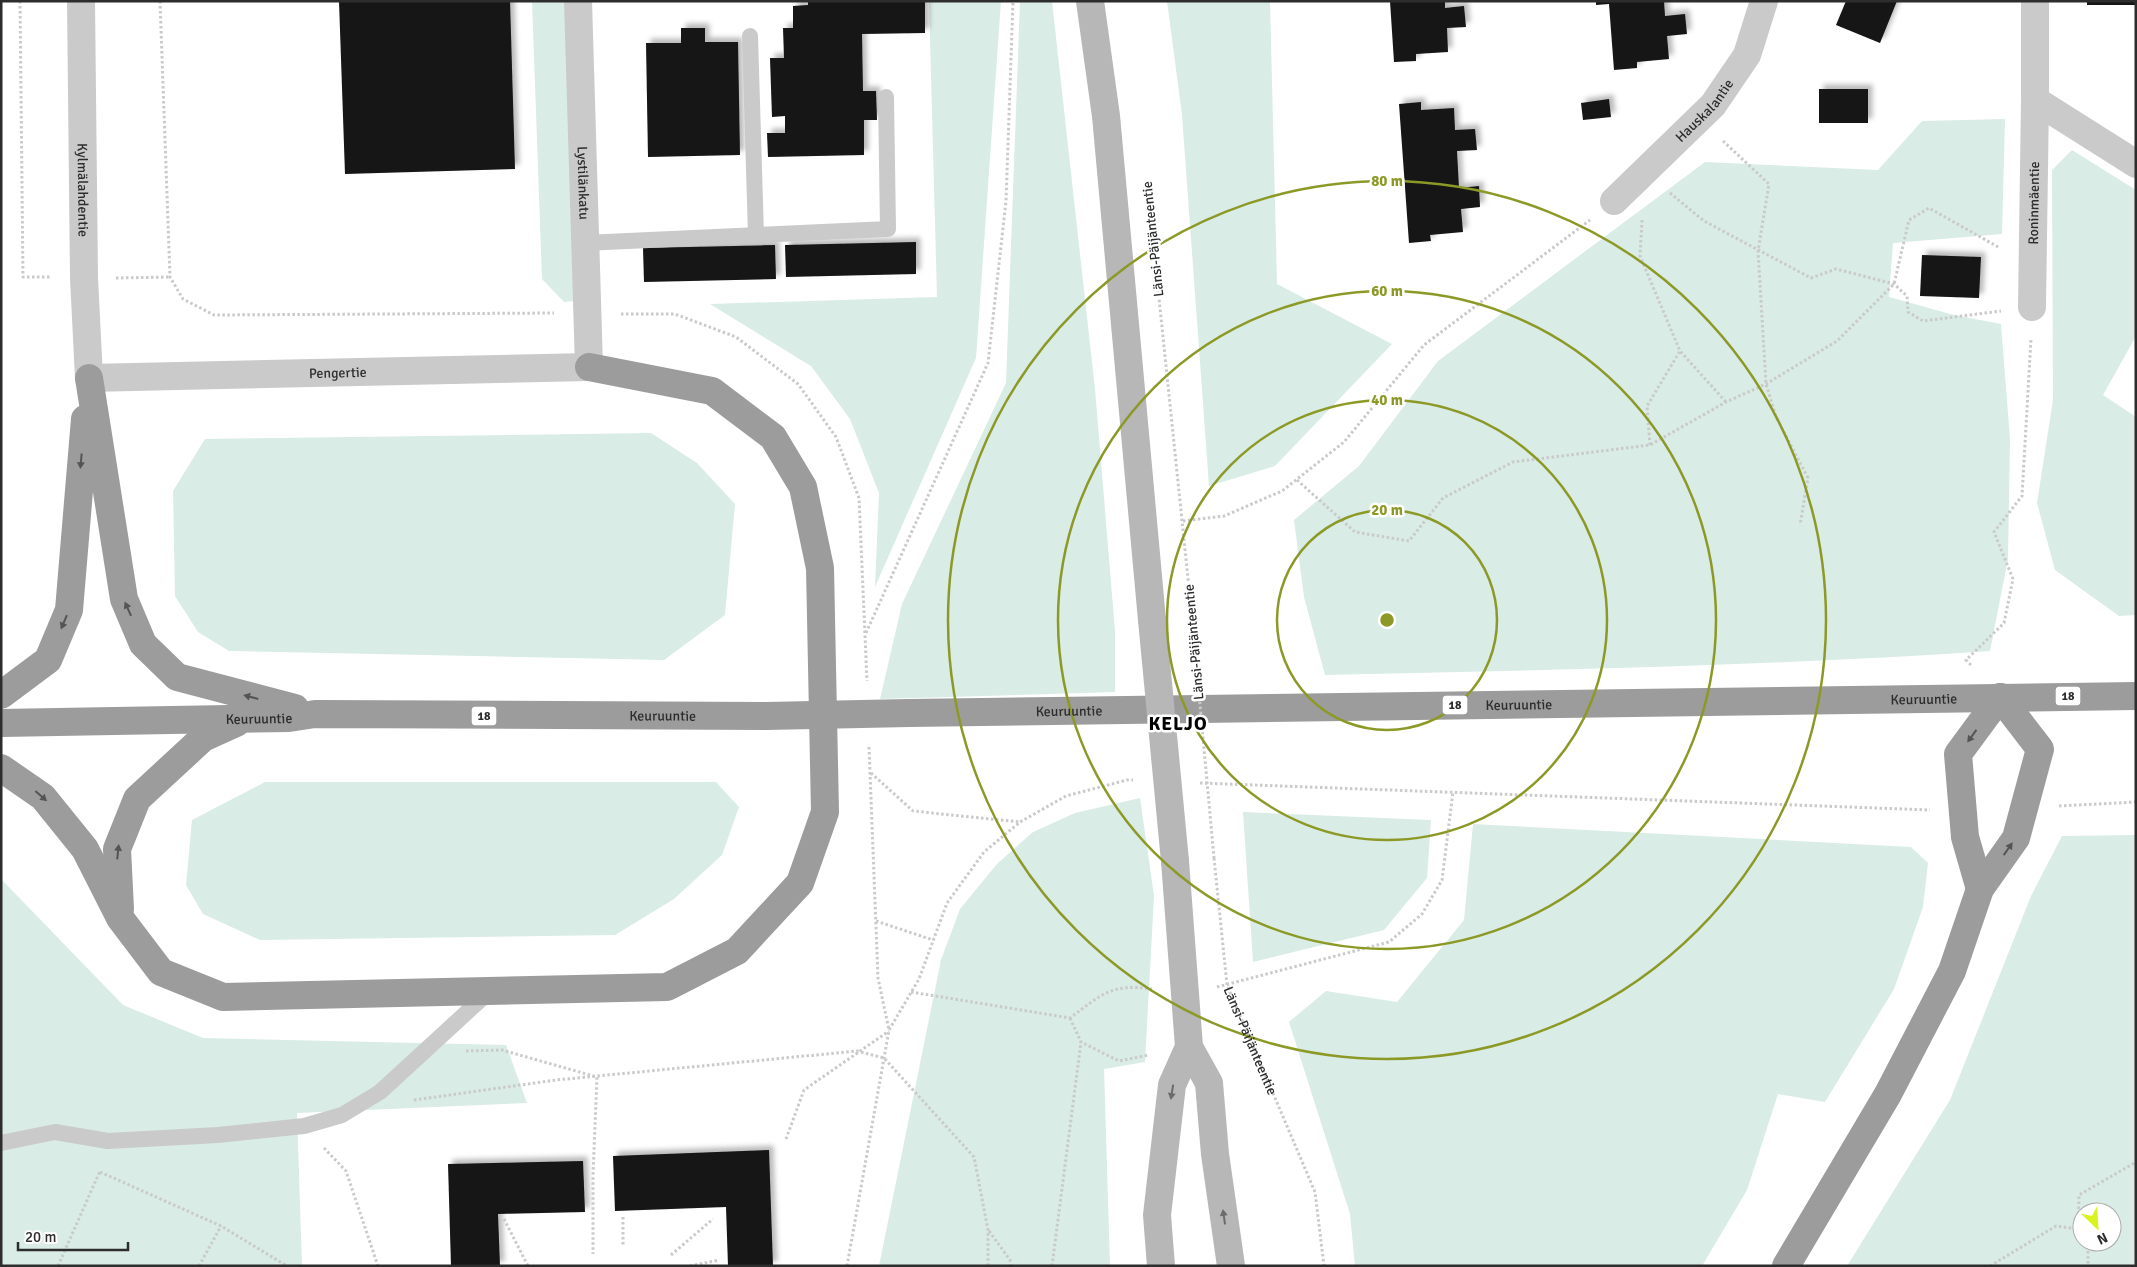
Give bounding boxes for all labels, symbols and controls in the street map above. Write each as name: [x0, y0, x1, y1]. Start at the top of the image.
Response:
street label: Hauskalantie: [1672, 76, 1737, 146]
street label: Kylmälahdentie: [74, 143, 92, 237]
street label: Lystilänkatu: [574, 146, 593, 220]
street label: Roninmäentie: [2024, 161, 2043, 245]
text: 80 m: [1371, 172, 1403, 190]
street label: Länsi-Päijänteentie: [1138, 180, 1168, 298]
text: 60 m: [1371, 282, 1403, 300]
street label: Pengertie: [309, 363, 367, 382]
text: 40 m: [1371, 391, 1403, 409]
one-way arrow: [77, 453, 85, 469]
text: 20 m: [1371, 501, 1403, 519]
street label: Länsi-Päijänteentie: [1180, 583, 1208, 701]
one-way arrow: [123, 602, 131, 616]
centre of rings: [1378, 611, 1396, 629]
one-way arrow: [59, 615, 67, 629]
road number: 18: [2056, 686, 2080, 706]
street label: Keuruuntie: [1890, 690, 1957, 708]
one-way arrow: [244, 692, 259, 700]
road number: 18: [1442, 696, 1468, 714]
street label: Keuruuntie: [1485, 696, 1552, 714]
street label: Keuruuntie: [1035, 702, 1102, 720]
road number: 18: [472, 706, 496, 726]
street label: Keuruuntie: [629, 707, 696, 724]
street label: Keuruuntie: [225, 709, 292, 728]
district label: KELJO: [1148, 712, 1208, 736]
one-way arrow: [1967, 729, 1977, 743]
one-way arrow: [34, 791, 47, 802]
one-way arrow: [2003, 842, 2013, 856]
one-way arrow: [114, 843, 122, 859]
street label: Länsi-Päijänteentie: [1220, 984, 1281, 1097]
one-way arrow: [1167, 1084, 1175, 1100]
north arrow: [2072, 1202, 2122, 1252]
one-way arrow: [1220, 1209, 1228, 1225]
scale bar: [18, 1220, 128, 1252]
text: 20 m: [25, 1228, 56, 1246]
text: N: [2094, 1229, 2110, 1248]

